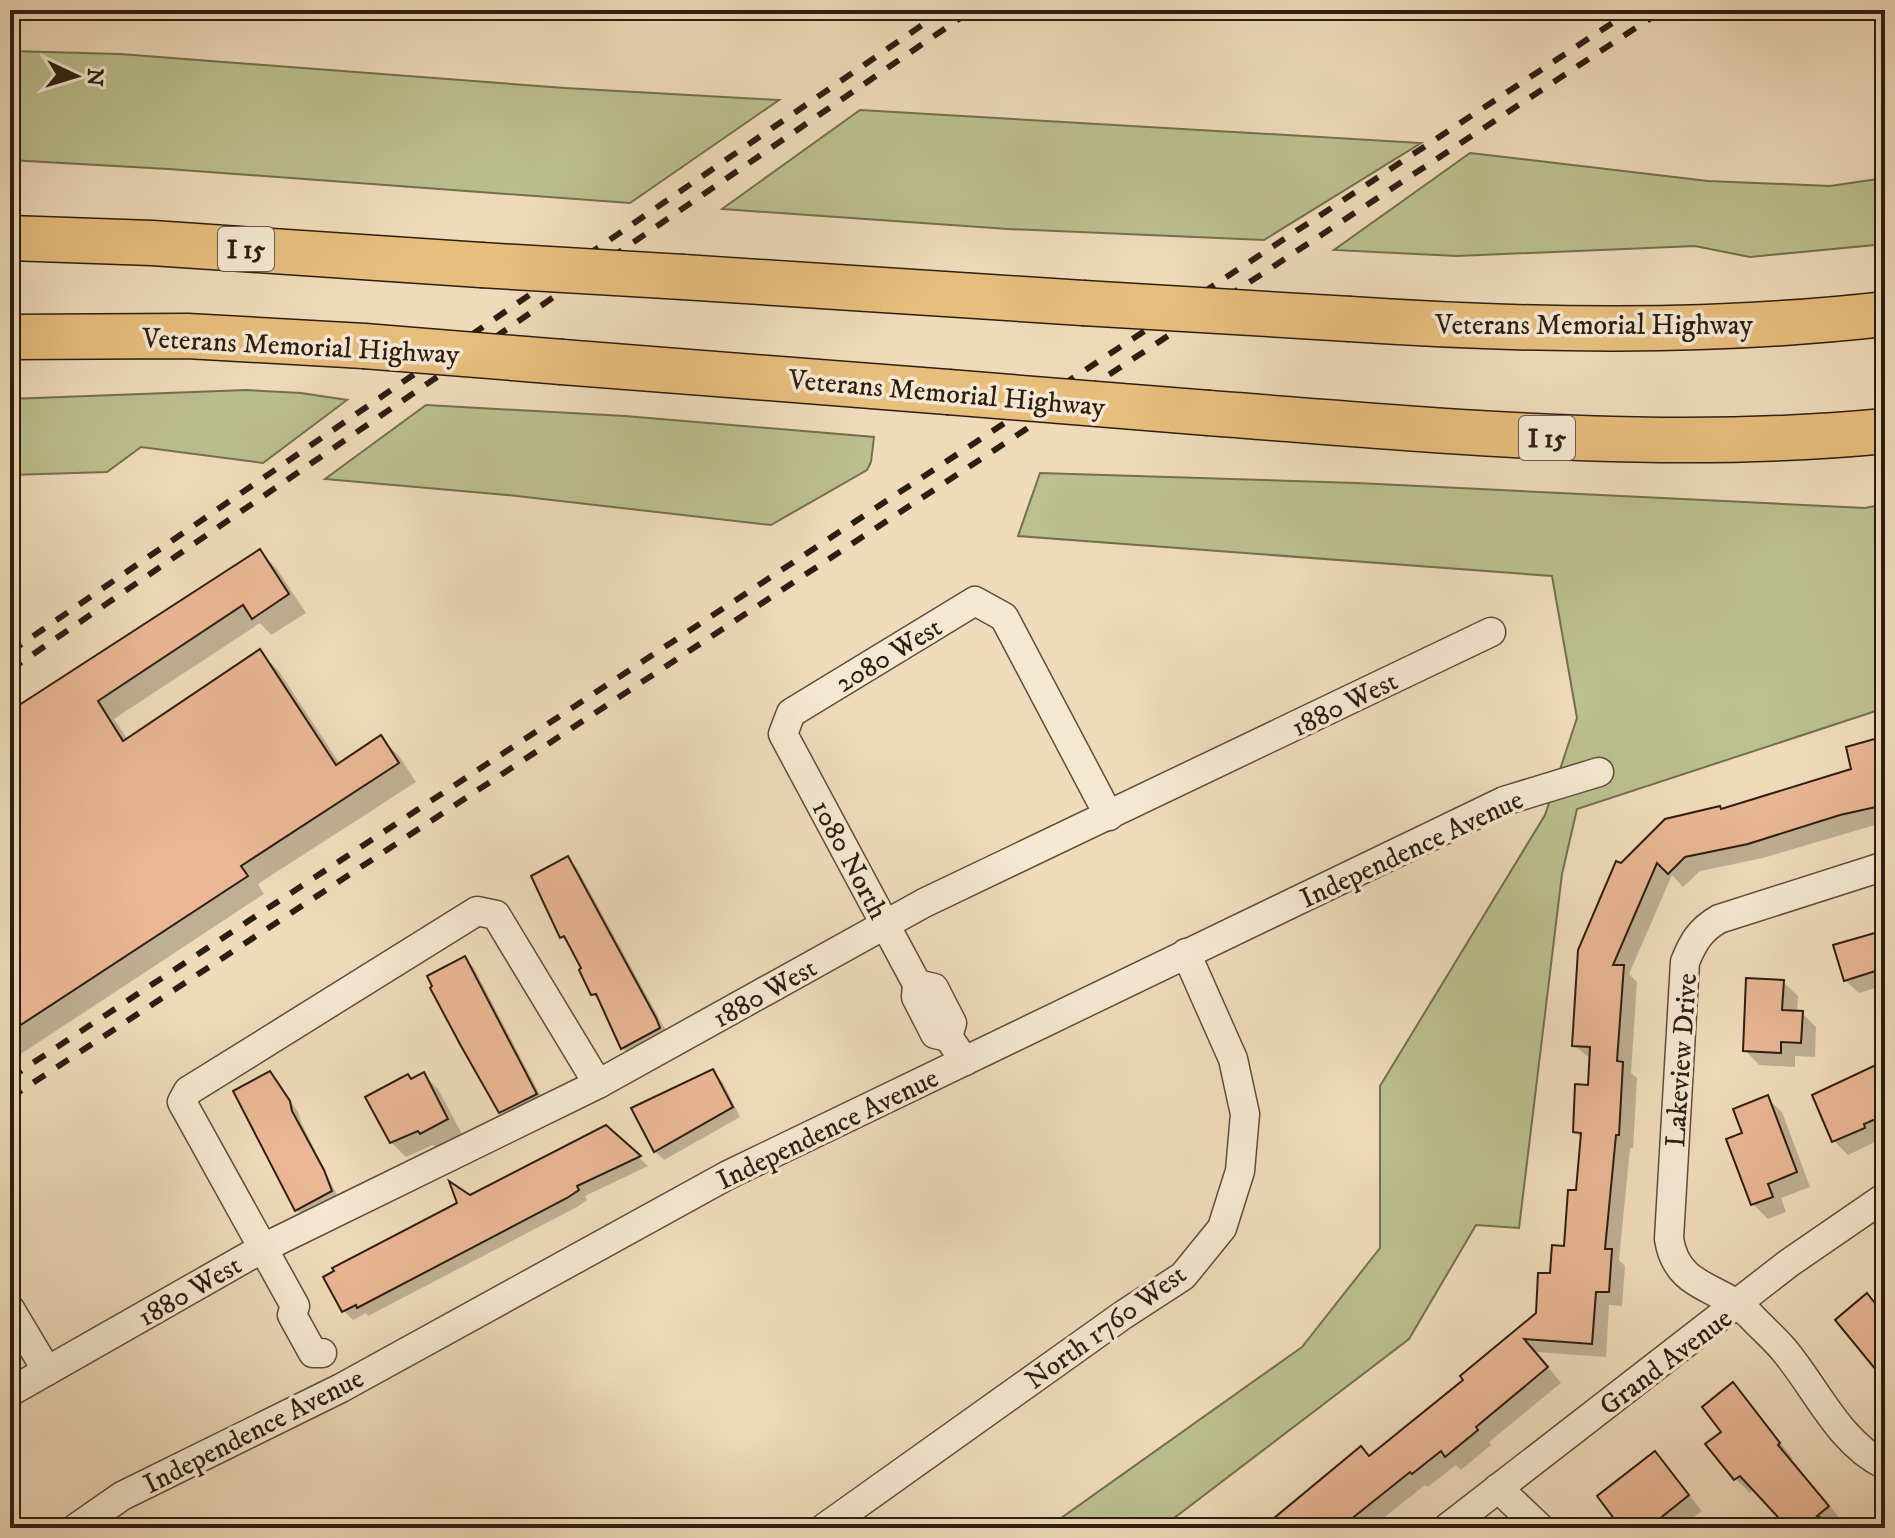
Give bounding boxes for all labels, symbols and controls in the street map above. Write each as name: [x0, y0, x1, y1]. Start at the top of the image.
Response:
north arrow: [36, 36, 116, 116]
text: N: [80, 67, 109, 87]
road number: I 15: [218, 227, 274, 271]
street label: Veterans Memorial Highway: [1434, 308, 1754, 343]
street label: Veterans Memorial Highway: [140, 321, 461, 372]
street label: Veterans Memorial Highway: [786, 362, 1107, 425]
road number: I 15: [1519, 416, 1575, 460]
street label: 2080 West: [829, 610, 948, 701]
street label: 1880 West: [1286, 664, 1403, 745]
street label: Independence Avenue: [1294, 782, 1529, 916]
street label: 1080 North: [804, 794, 896, 926]
street label: 1880 West: [707, 950, 823, 1036]
street label: Lakeview Drive: [1658, 972, 1705, 1148]
street label: Independence Avenue: [711, 1061, 944, 1198]
street label: 1880 West: [132, 1248, 248, 1335]
street label: North 1760 West: [1018, 1257, 1193, 1397]
street label: Grand Avenue: [1593, 1301, 1739, 1423]
street label: Independence Avenue: [138, 1361, 370, 1502]

